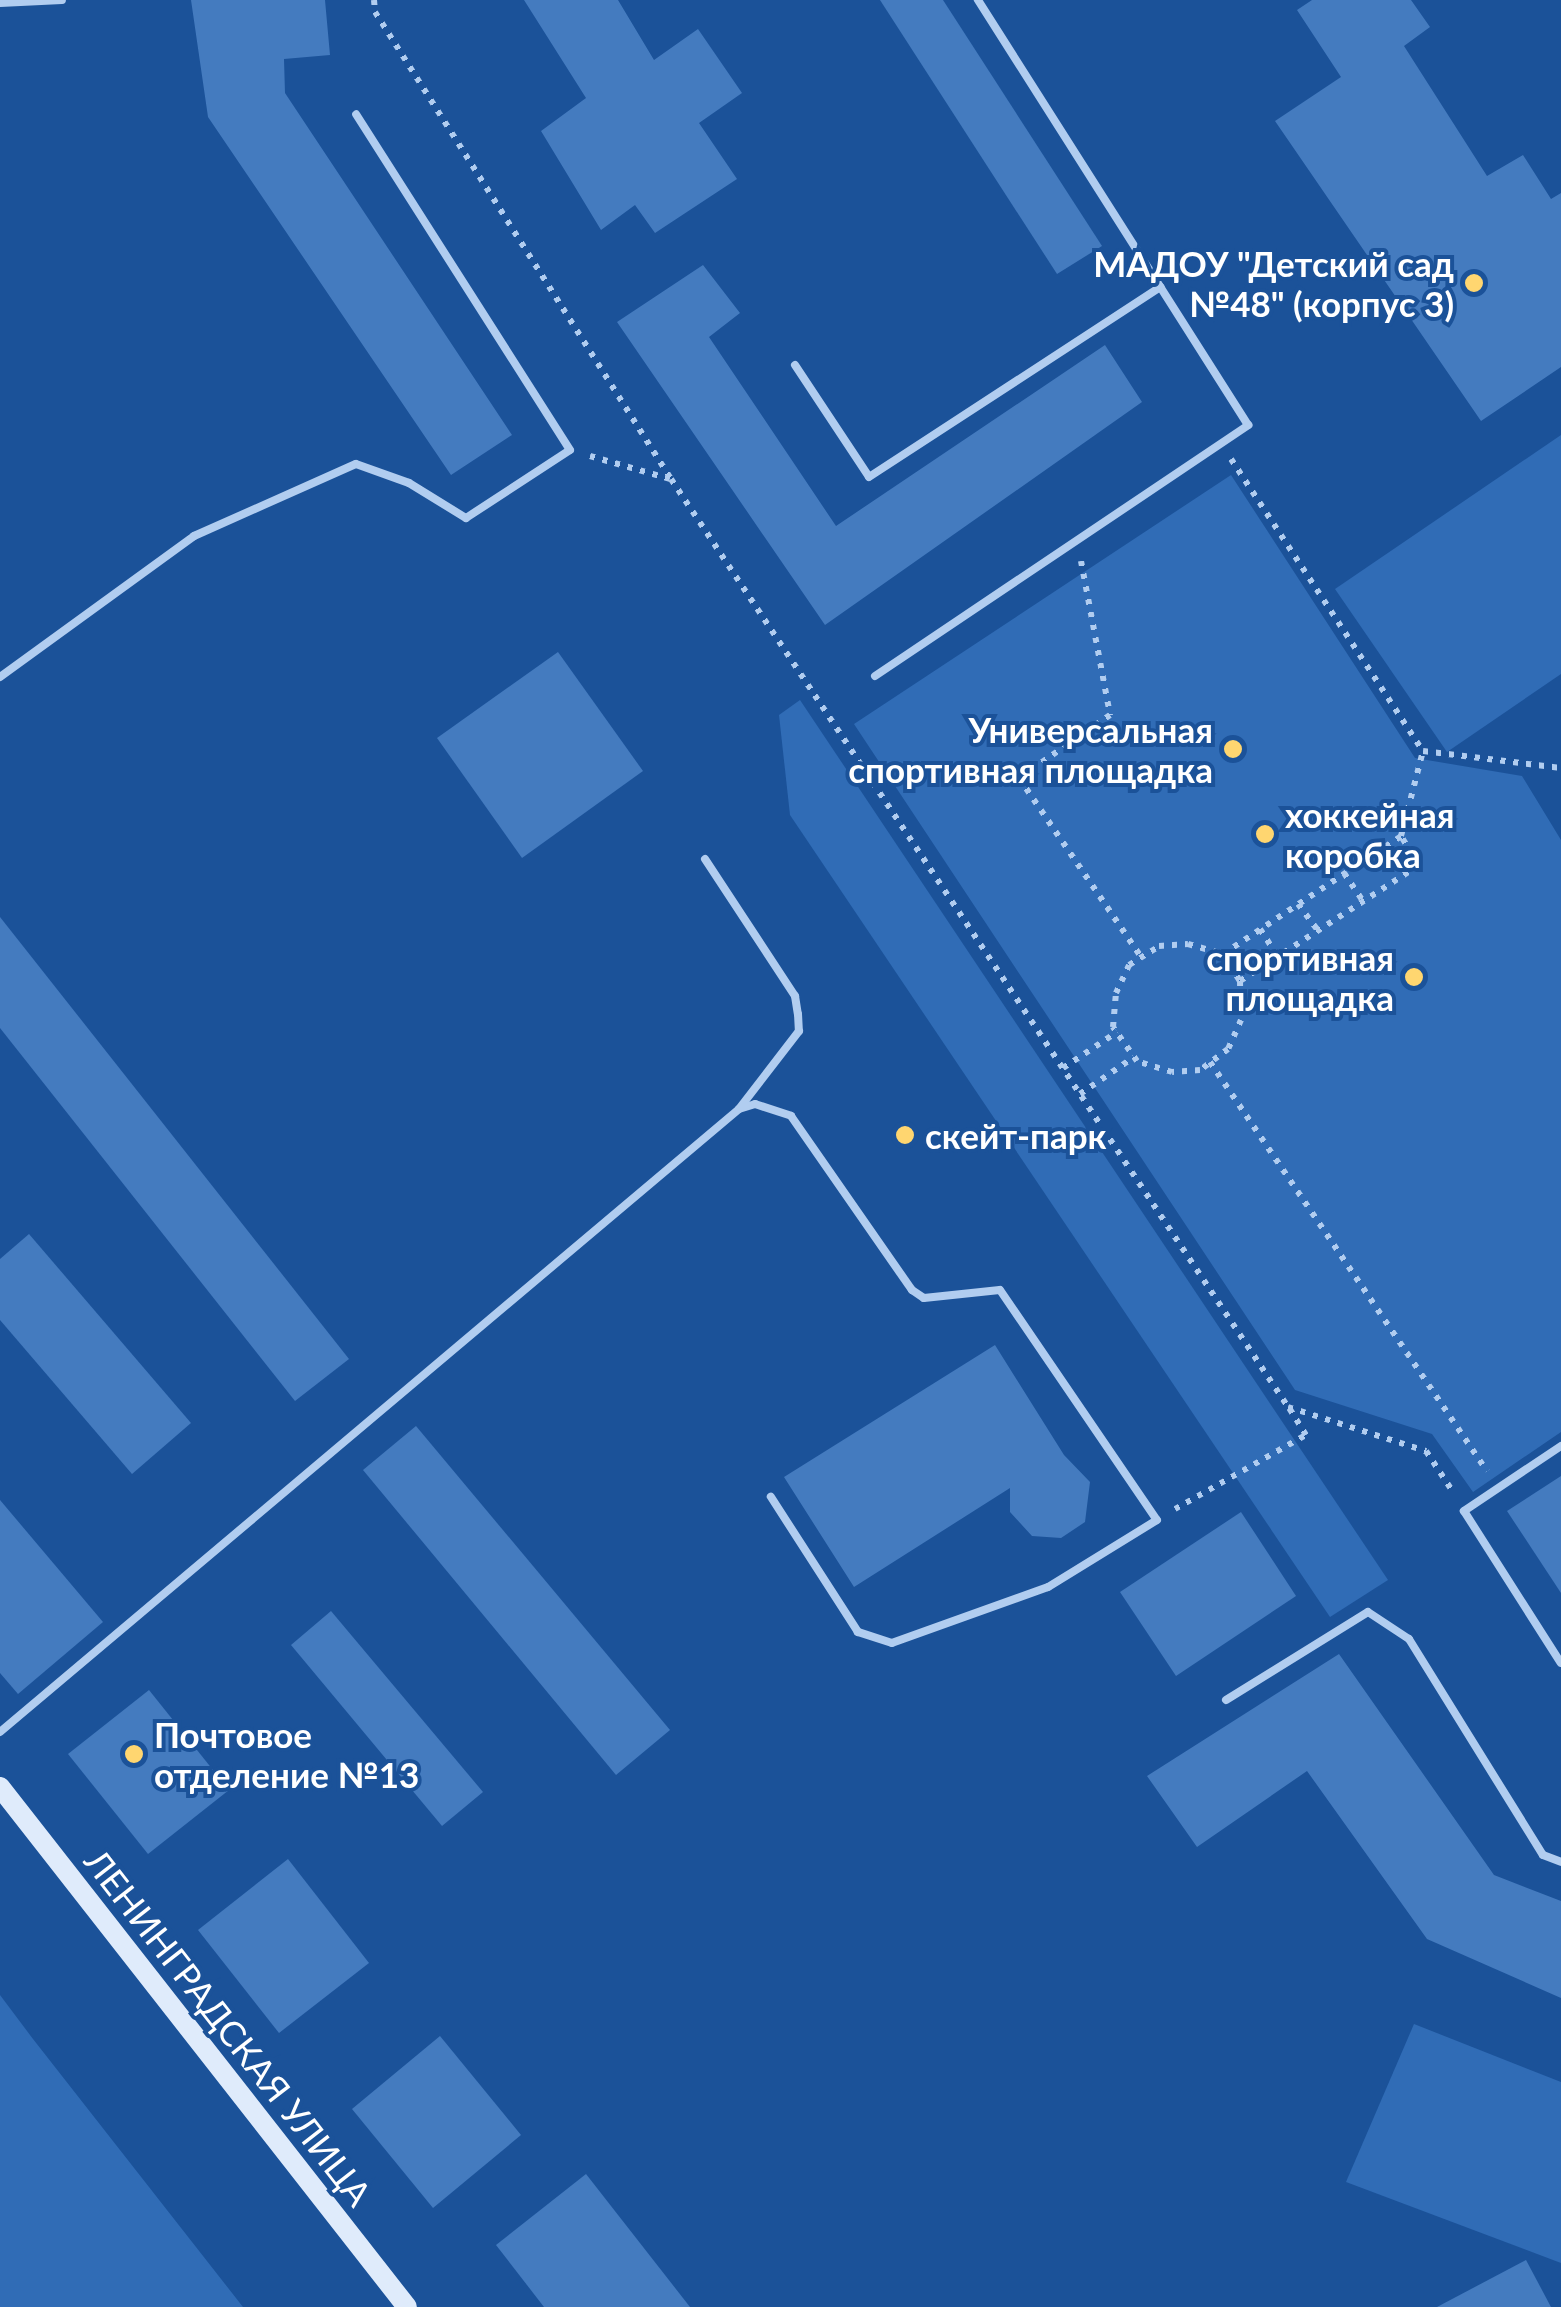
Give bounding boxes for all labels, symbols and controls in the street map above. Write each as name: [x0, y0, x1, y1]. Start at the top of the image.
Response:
place label: МАДОУ "Детский сад №48" (корпус 3): [1093, 242, 1454, 324]
marker: МАДОУ "Детский сад №48" (корпус 3): [1463, 272, 1485, 294]
place label: Универсальная спортивная площадка: [848, 708, 1213, 790]
marker: Универсальная спортивная площадка: [1222, 738, 1244, 760]
place label: хоккейная коробка: [1285, 793, 1454, 875]
marker: хоккейная коробка: [1254, 823, 1276, 845]
place label: спортивная площадка: [1206, 936, 1394, 1018]
marker: спортивная площадка: [1403, 966, 1425, 988]
place label: скейт-парк: [925, 1114, 1107, 1156]
marker: скейт-парк: [894, 1124, 916, 1146]
place label: Почтовое отделение №13: [154, 1713, 419, 1795]
marker: Почтовое отделение №13: [123, 1743, 145, 1765]
street label: ЛЕНИНГРАДСКАЯ УЛИЦА: [77, 1841, 381, 2213]

